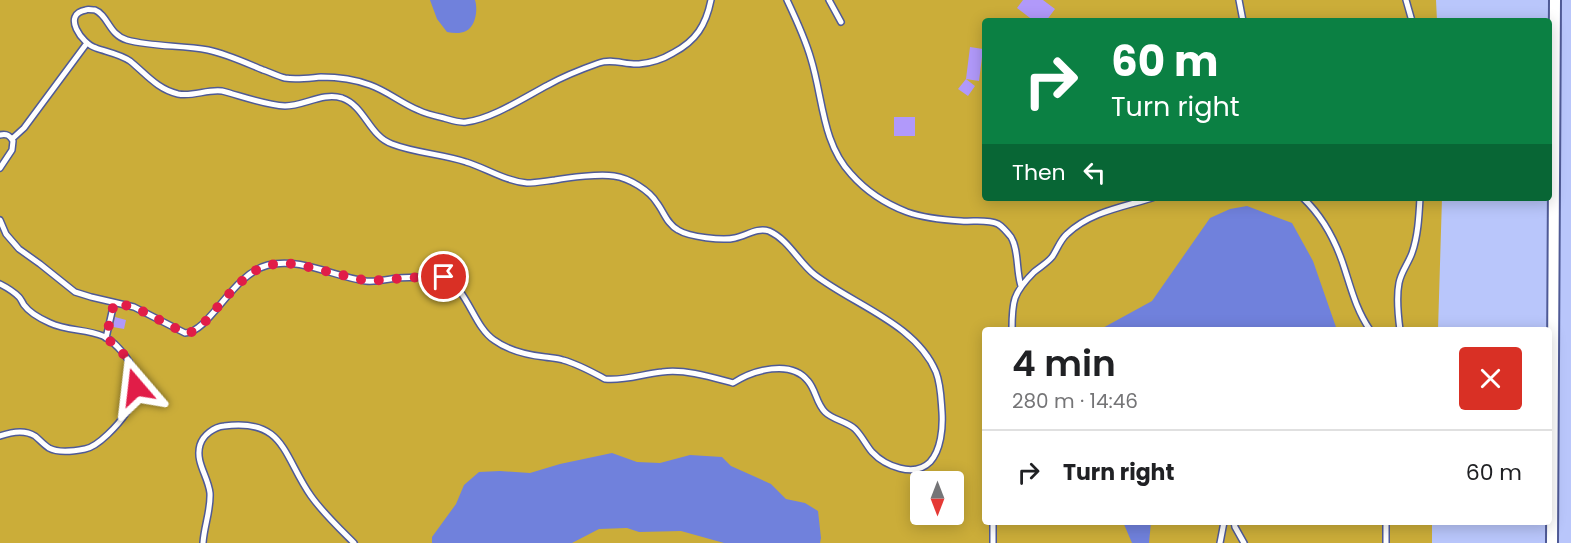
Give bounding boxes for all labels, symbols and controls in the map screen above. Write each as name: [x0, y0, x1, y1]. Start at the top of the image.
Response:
text: 60 m: [1111, 32, 1219, 91]
icon: right: [1012, 42, 1090, 120]
text: Turn right: [1111, 88, 1240, 125]
icon: left: [1078, 156, 1111, 189]
text: Then: [1012, 157, 1066, 188]
pin: [418, 251, 469, 302]
icon: arrive: [427, 260, 460, 293]
text: 4 min: [1012, 338, 1116, 389]
button: close: [1459, 347, 1522, 410]
position arrow: [104, 355, 168, 419]
text: 280 m · 14:46: [1012, 387, 1138, 415]
icon: right: [1012, 456, 1045, 489]
text: Turn right: [1063, 457, 1174, 488]
text: 60 m: [1466, 457, 1522, 488]
north arrow: [910, 471, 964, 525]
map controls: [910, 471, 964, 525]

